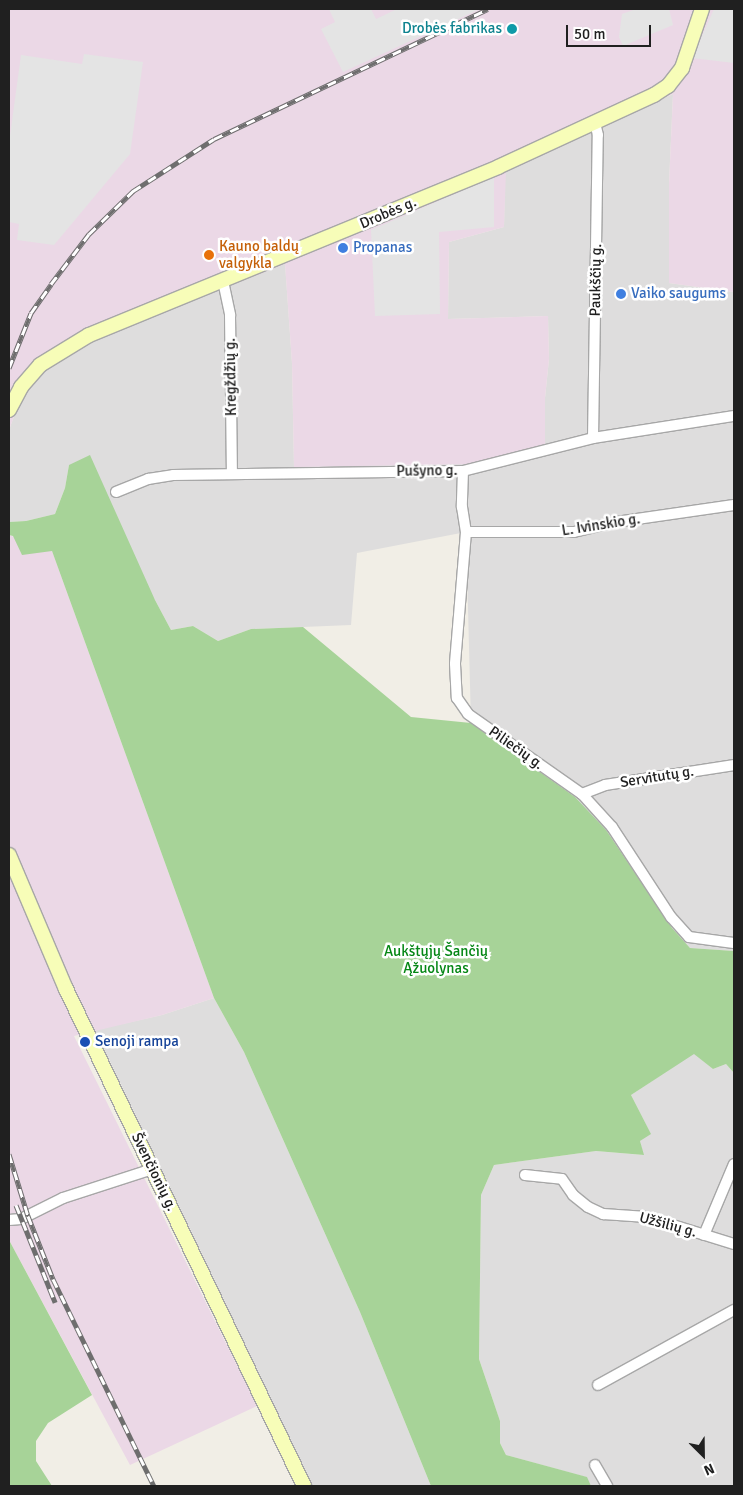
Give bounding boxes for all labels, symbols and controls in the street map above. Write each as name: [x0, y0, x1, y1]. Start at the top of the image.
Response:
scale bar: [568, 15, 653, 47]
place label: Drobės fabrikas: [402, 20, 502, 38]
marker: Drobės fabrikas: [506, 23, 518, 35]
text: 50 m: [574, 25, 605, 43]
street label: Drobės g.: [357, 193, 419, 233]
place label: Kauno baldų valgykla: [219, 237, 299, 272]
place label: Propanas: [353, 239, 412, 257]
marker: Propanas: [337, 242, 349, 254]
street label: Paukščių g.: [586, 243, 606, 317]
marker: Kauno baldų valgykla: [203, 249, 215, 261]
place label: Vaiko saugums: [631, 285, 726, 303]
marker: Vaiko saugums: [615, 288, 627, 300]
street label: Kregždžių g.: [221, 338, 241, 416]
street label: Pušyno g.: [396, 461, 458, 481]
street label: L. Ivinskio g.: [560, 510, 642, 540]
street label: Piliečių g.: [485, 723, 547, 773]
street label: Servitutų g.: [619, 762, 695, 792]
park label: Aukštųjų Šančių Ąžuolynas: [384, 942, 488, 977]
place label: Senoji rampa: [95, 1033, 179, 1051]
marker: Senoji rampa: [79, 1036, 91, 1048]
street label: Švenčionių g.: [127, 1130, 181, 1214]
street label: Užšilių g.: [637, 1209, 699, 1241]
north arrow: [678, 1430, 728, 1480]
text: N: [701, 1460, 717, 1479]

